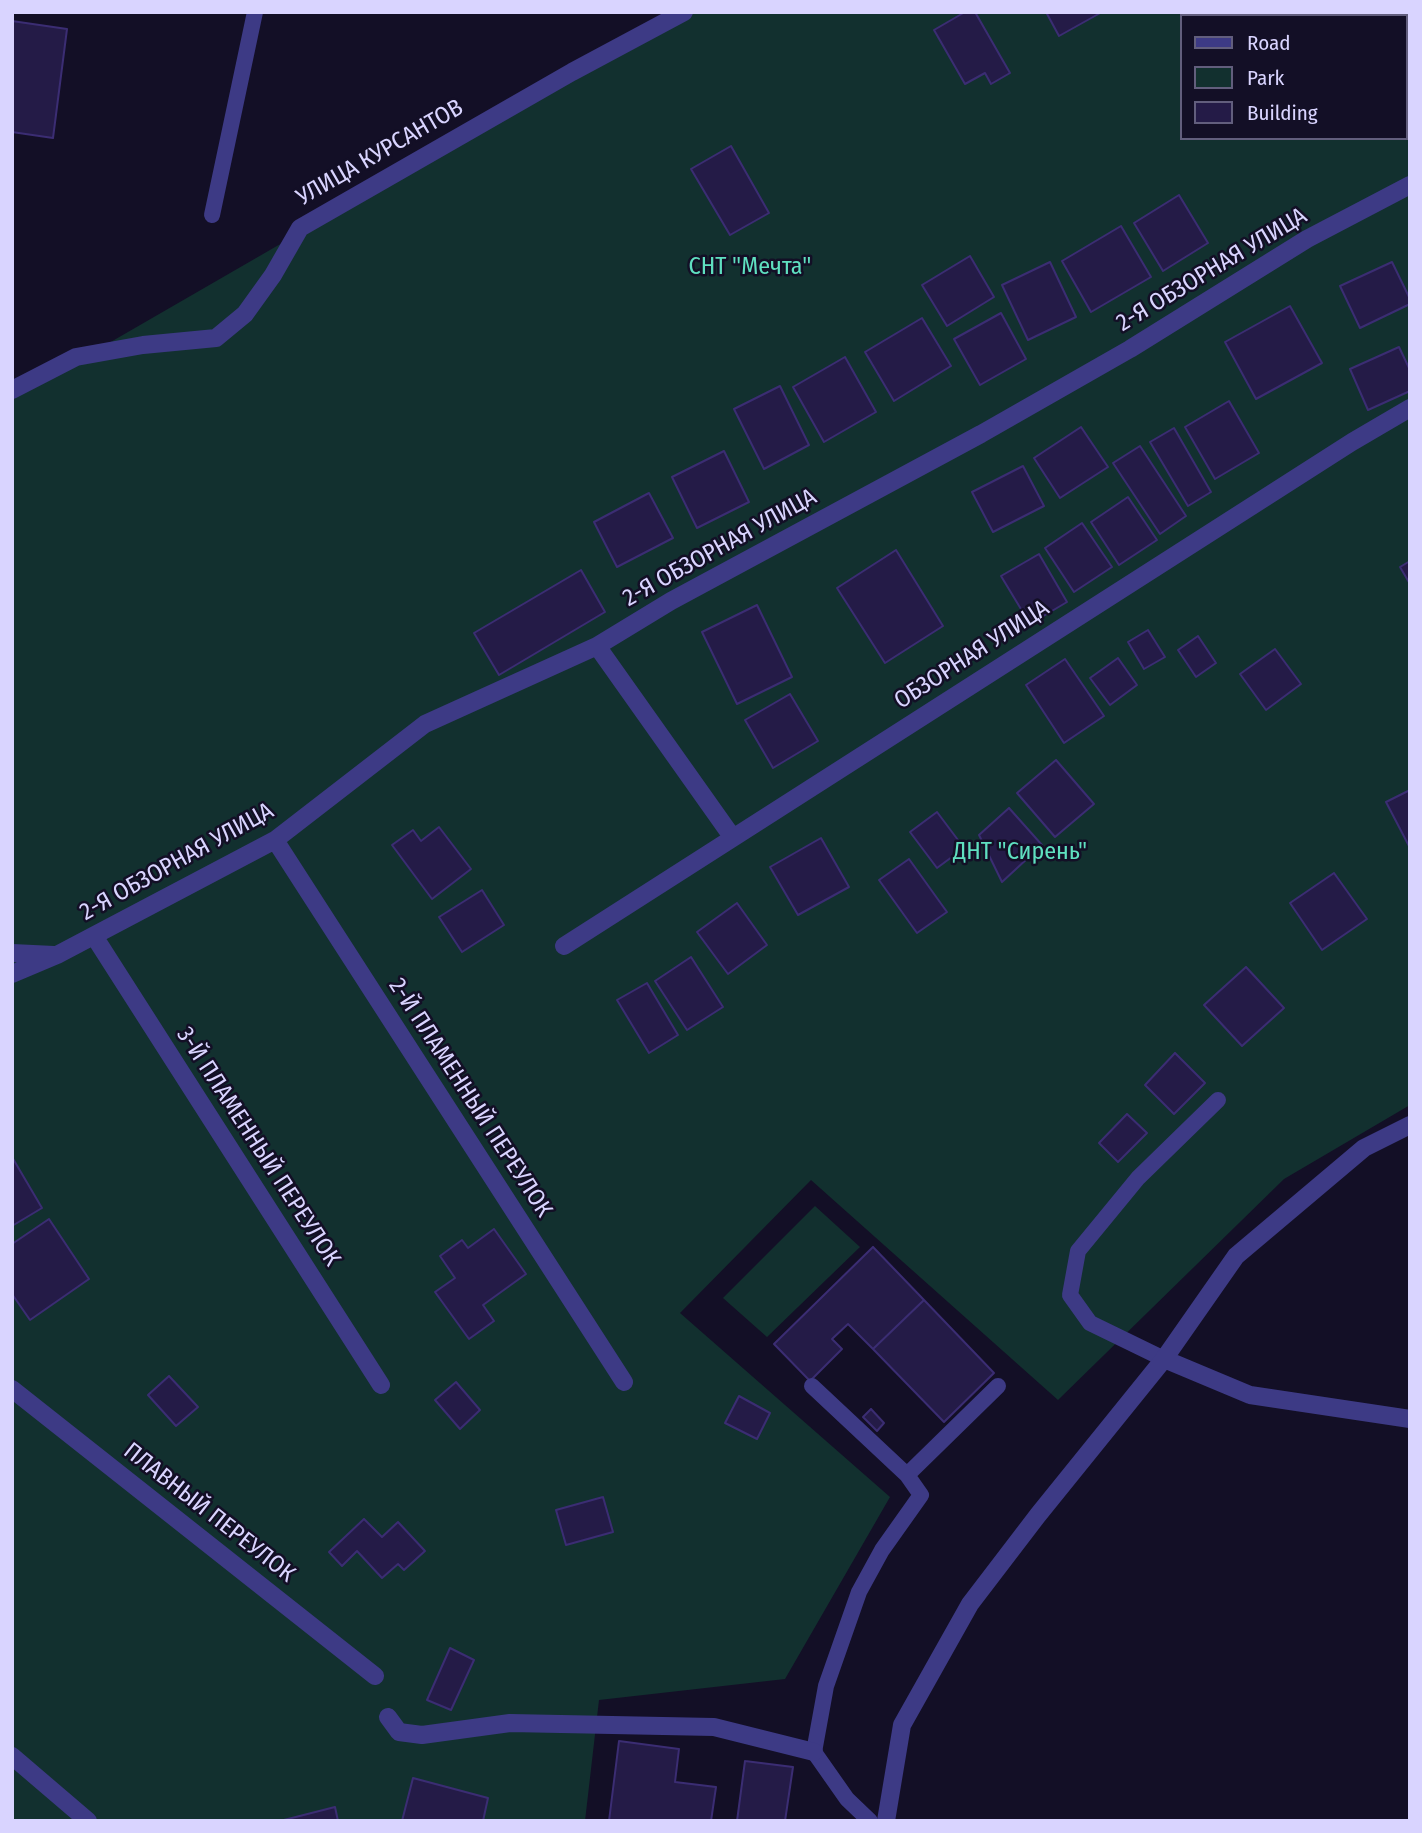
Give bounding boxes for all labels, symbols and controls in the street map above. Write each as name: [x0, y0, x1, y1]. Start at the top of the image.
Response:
legend: [1180, 14, 1408, 140]
text: Road: [1247, 30, 1291, 56]
text: Park: [1247, 65, 1284, 91]
street label: УЛИЦА КУРСАНТОВ: [292, 94, 468, 212]
text: Building: [1247, 100, 1318, 126]
street label: 2-Я ОБЗОРНАЯ УЛИЦА: [1112, 202, 1312, 338]
park label: СНТ "Мечта": [689, 253, 811, 281]
street label: 2-Я ОБЗОРНАЯ УЛИЦА: [618, 483, 822, 613]
street label: ОБЗОРНАЯ УЛИЦА: [889, 594, 1055, 716]
street label: 2-Я ОБЗОРНАЯ УЛИЦА: [75, 797, 279, 927]
park label: ДНТ "Сирень": [953, 838, 1087, 866]
street label: 2-Й ПЛАМЕННЫЙ ПЕРЕУЛОК: [382, 973, 558, 1223]
street label: 3-Й ПЛАМЕННЫЙ ПЕРЕУЛОК: [170, 1022, 346, 1272]
street label: ПЛАВНЫЙ ПЕРЕУЛОК: [118, 1437, 300, 1589]

